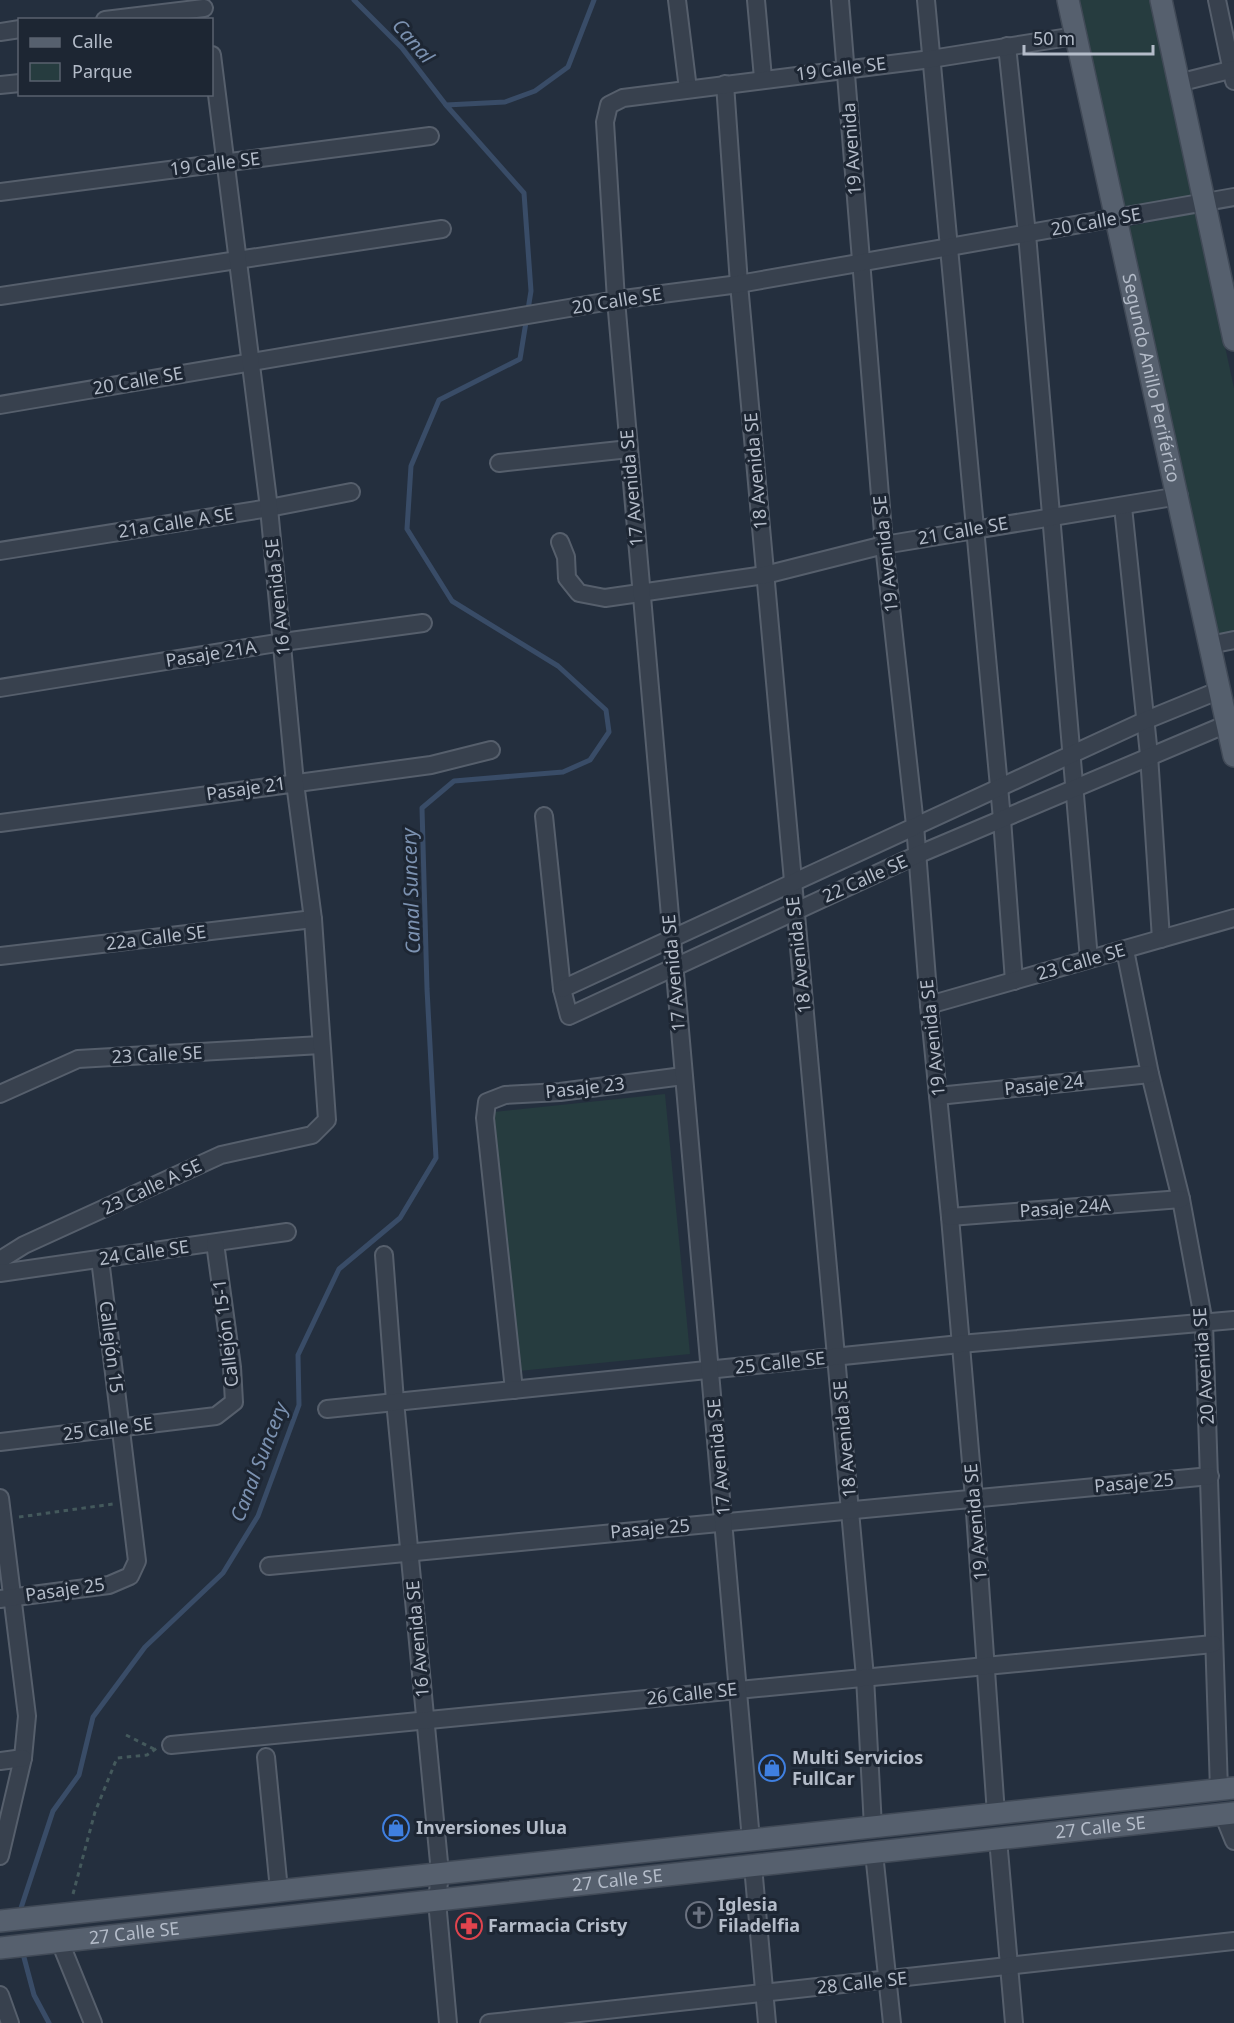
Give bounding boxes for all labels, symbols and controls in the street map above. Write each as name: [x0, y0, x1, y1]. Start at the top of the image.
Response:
water label: Canal: [386, 12, 441, 69]
legend: [18, 18, 213, 96]
scale bar: [1024, 18, 1153, 56]
text: 50 m: [1033, 26, 1075, 50]
text: Calle: [72, 29, 113, 53]
street label: 19 Calle SE: [794, 51, 887, 85]
text: Parque: [72, 59, 132, 83]
street label: 19 Avenida: [836, 102, 866, 196]
street label: 19 Calle SE: [168, 146, 261, 180]
street label: 20 Calle SE: [1049, 201, 1143, 241]
street label: Segundo Anillo Periférico: [1117, 271, 1187, 485]
street label: 20 Calle SE: [570, 281, 664, 319]
street label: 20 Calle SE: [91, 360, 185, 400]
street label: 18 Avenida SE: [738, 411, 772, 531]
street label: 17 Avenida SE: [614, 428, 648, 548]
street label: 19 Avenida SE: [867, 494, 903, 614]
street label: 21a Calle A SE: [116, 501, 236, 543]
street label: 21 Calle SE: [916, 510, 1010, 550]
street label: 16 Avenida SE: [259, 537, 295, 657]
street label: Pasaje 21A: [164, 634, 258, 672]
street label: Pasaje 21: [205, 771, 287, 805]
water label: Canal Suncery: [395, 826, 426, 954]
street label: 22 Calle SE: [818, 849, 911, 908]
street label: 18 Avenida SE: [780, 895, 816, 1015]
street label: 17 Avenida SE: [656, 913, 690, 1033]
street label: 22a Calle SE: [104, 919, 207, 955]
street label: 23 Calle SE: [1034, 937, 1128, 985]
street label: 19 Avenida SE: [914, 978, 950, 1098]
street label: 23 Calle SE: [111, 1040, 203, 1068]
street label: Pasaje 24: [1003, 1068, 1085, 1100]
street label: Pasaje 23: [544, 1071, 626, 1103]
street label: 23 Calle A SE: [98, 1153, 205, 1220]
street label: Pasaje 24A: [1019, 1192, 1112, 1222]
street label: 24 Calle SE: [97, 1234, 190, 1270]
street label: Callejón 15-1: [206, 1278, 244, 1389]
street label: Callejón 15: [94, 1299, 130, 1394]
street label: 20 Avenida SE: [1187, 1307, 1219, 1426]
street label: 25 Calle SE: [734, 1345, 826, 1379]
street label: 18 Avenida SE: [827, 1379, 861, 1499]
water label: Canal Suncery: [223, 1397, 294, 1525]
street label: 17 Avenida SE: [701, 1397, 735, 1517]
street label: 25 Calle SE: [61, 1411, 154, 1445]
street label: 19 Avenida SE: [958, 1462, 992, 1582]
street label: Pasaje 25: [1093, 1467, 1175, 1497]
street label: Pasaje 25: [609, 1513, 691, 1543]
street label: Pasaje 25: [24, 1572, 106, 1606]
street label: 16 Avenida SE: [400, 1579, 434, 1699]
street label: 26 Calle SE: [646, 1676, 738, 1710]
place label: Multi Servicios FullCar: [792, 1745, 923, 1790]
shop icon: Multi Servicios FullCar: [757, 1753, 787, 1783]
street label: 27 Calle SE: [1054, 1810, 1147, 1843]
shop icon: Inversiones Ulua: [381, 1813, 411, 1843]
place label: Inversiones Ulua: [416, 1815, 567, 1839]
street label: 27 Calle SE: [571, 1863, 664, 1896]
place label: Iglesia Filadelfia: [718, 1892, 800, 1937]
church icon: Iglesia Filadelfia: [684, 1900, 714, 1930]
pharmacy icon: Farmacia Cristy: [454, 1911, 484, 1941]
place label: Farmacia Cristy: [488, 1913, 628, 1937]
street label: 27 Calle SE: [88, 1915, 181, 1949]
street label: 28 Calle SE: [816, 1965, 908, 1999]

